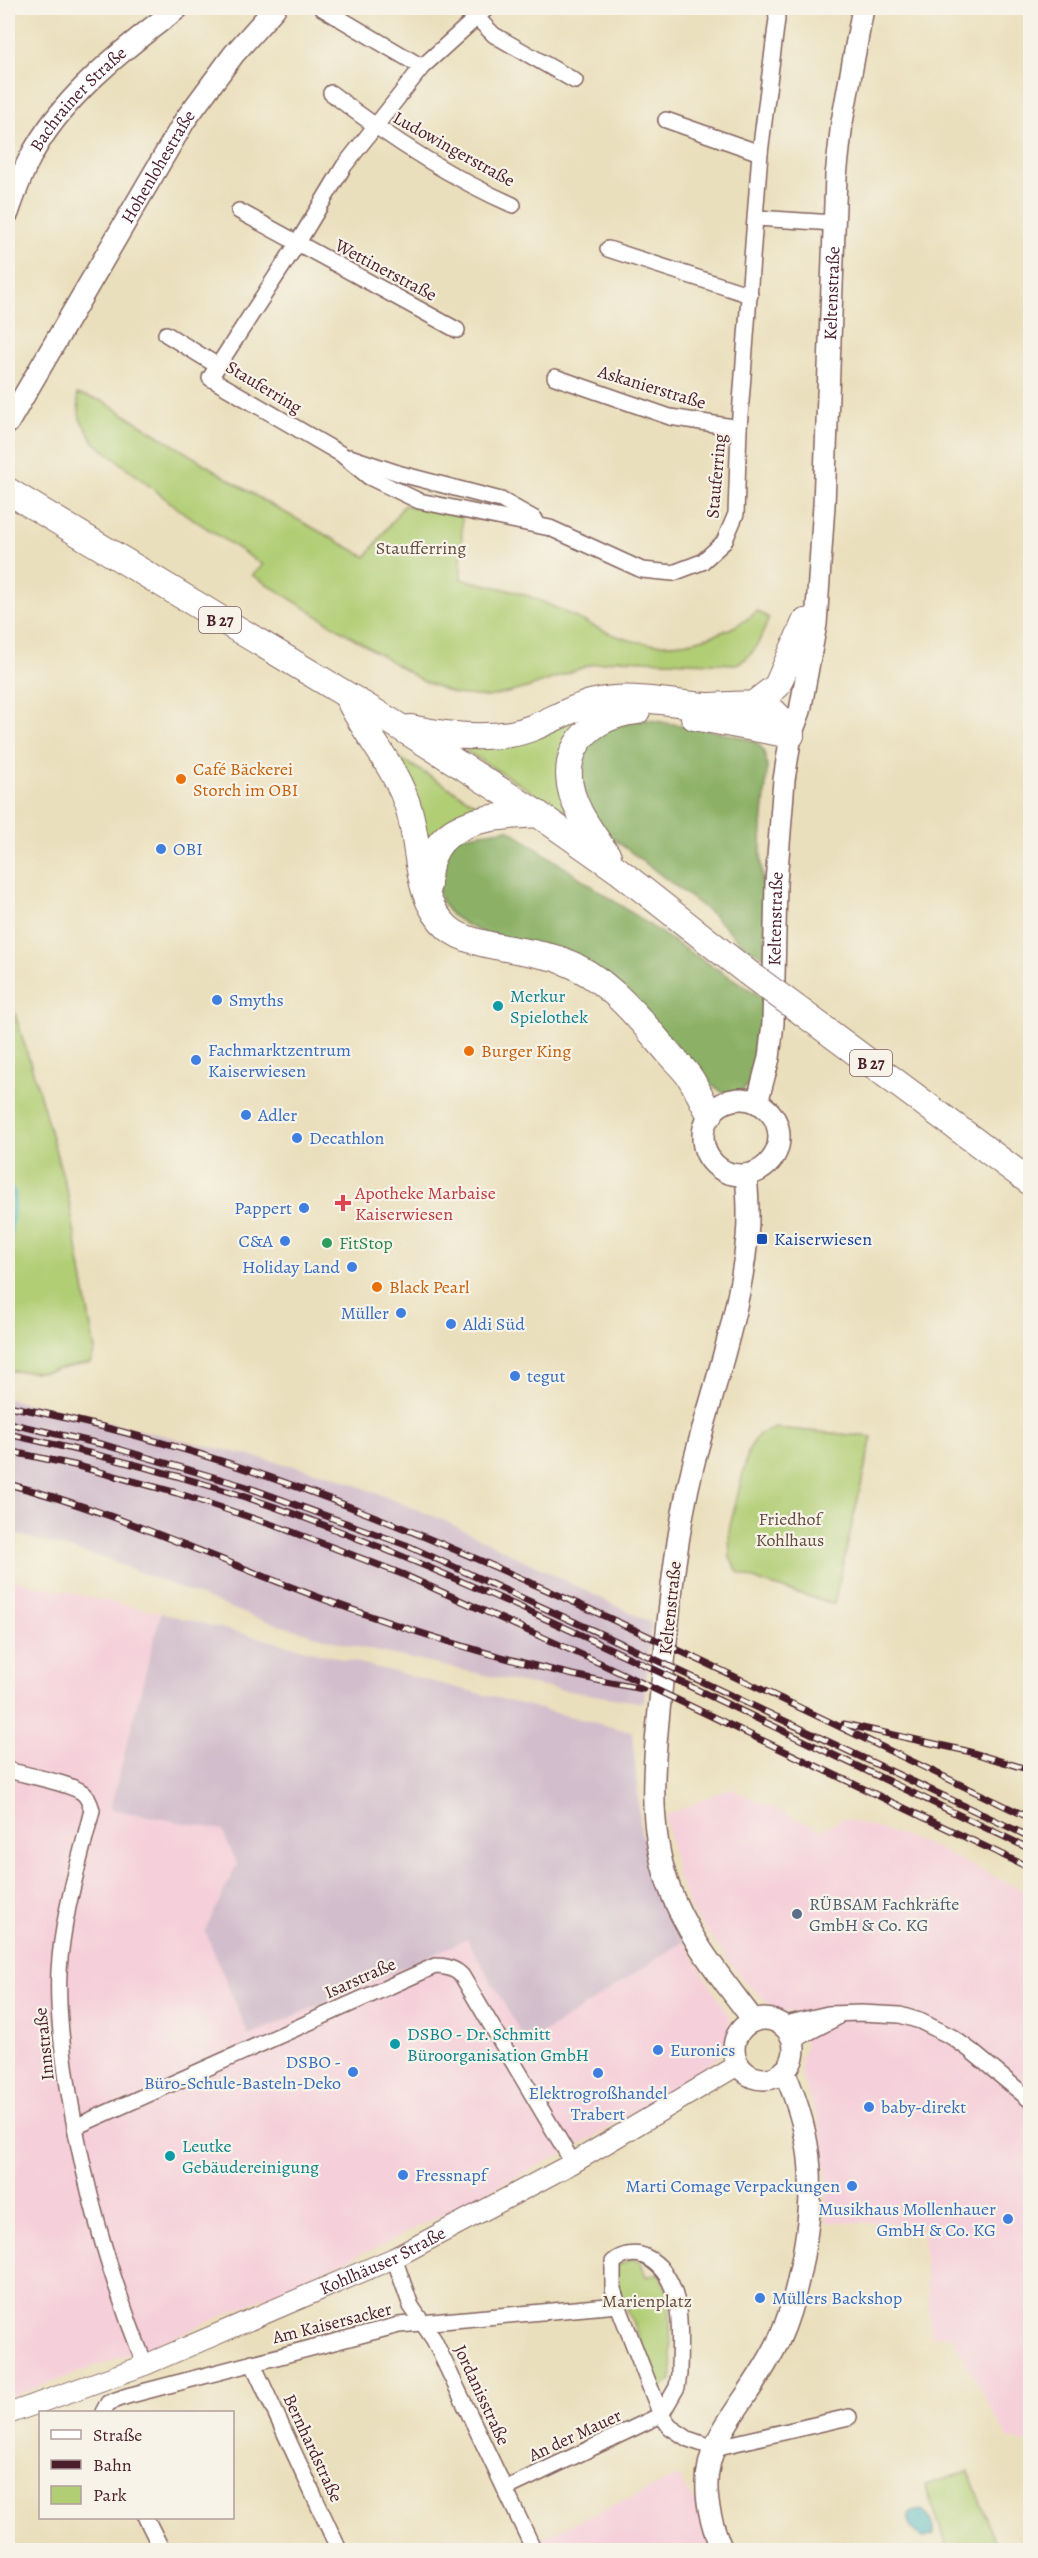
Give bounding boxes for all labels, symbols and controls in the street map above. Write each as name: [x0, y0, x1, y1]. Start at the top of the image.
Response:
street label: Bachrainer Straße: [24, 41, 132, 156]
street label: Hohenlohestraße: [115, 105, 201, 228]
street label: Ludowingerstraße: [389, 106, 519, 192]
street label: Wettinerstraße: [330, 233, 441, 307]
street label: Keltenstraße: [818, 246, 845, 341]
street label: Stauferring: [221, 355, 307, 419]
street label: Askanierstraße: [594, 359, 709, 415]
street label: Stauferring: [700, 433, 732, 519]
park label: Staufferring: [376, 536, 466, 560]
road number: B 27: [199, 607, 241, 633]
place label: Café Bäckerei Storch im OBI: [193, 757, 298, 802]
marker: Café Bäckerei Storch im OBI: [174, 772, 188, 786]
place label: OBI: [173, 837, 203, 861]
marker: OBI: [154, 842, 168, 856]
street label: Keltenstraße: [762, 871, 789, 966]
place label: Merkur Spielothek: [510, 984, 588, 1029]
place label: Smyths: [229, 988, 284, 1012]
marker: Smyths: [210, 993, 224, 1007]
marker: Merkur Spielothek: [491, 999, 505, 1013]
place label: Fachmarktzentrum Kaiserwiesen: [208, 1038, 351, 1083]
place label: Burger King: [481, 1039, 571, 1063]
marker: Burger King: [462, 1044, 476, 1058]
road number: B 27: [850, 1050, 892, 1076]
marker: Fachmarktzentrum Kaiserwiesen: [189, 1053, 203, 1067]
place label: Adler: [257, 1103, 297, 1127]
marker: Adler: [239, 1108, 253, 1122]
place label: Decathlon: [309, 1126, 384, 1150]
marker: Decathlon: [290, 1131, 304, 1145]
place label: Apotheke Marbaise Kaiserwiesen: [354, 1181, 496, 1226]
place label: Pappert: [234, 1196, 292, 1220]
marker: Apotheke Marbaise Kaiserwiesen: [336, 1196, 350, 1210]
marker: Pappert: [297, 1201, 311, 1215]
place label: Kaiserwiesen: [774, 1227, 872, 1251]
place label: C&A: [239, 1229, 273, 1253]
place label: FitStop: [339, 1231, 393, 1255]
marker: Kaiserwiesen: [755, 1232, 769, 1246]
marker: C&A: [278, 1234, 292, 1248]
marker: FitStop: [320, 1236, 334, 1250]
place label: Holiday Land: [242, 1255, 340, 1279]
marker: Holiday Land: [345, 1260, 359, 1274]
place label: Black Pearl: [389, 1275, 470, 1299]
marker: Black Pearl: [370, 1280, 384, 1294]
place label: Müller: [341, 1301, 389, 1325]
marker: Müller: [394, 1306, 408, 1320]
place label: Aldi Süd: [462, 1312, 525, 1336]
marker: Aldi Süd: [444, 1317, 458, 1331]
place label: tegut: [527, 1364, 566, 1388]
marker: tegut: [508, 1369, 522, 1383]
park label: Friedhof Kohlhaus: [756, 1507, 825, 1552]
street label: Keltenstraße: [653, 1560, 687, 1656]
place label: RÜBSAM Fachkräfte GmbH & Co. KG: [809, 1892, 959, 1937]
marker: RÜBSAM Fachkräfte GmbH & Co. KG: [790, 1907, 804, 1921]
street label: Isarstraße: [321, 1952, 399, 2004]
street label: Innstraße: [28, 2006, 60, 2082]
place label: DSBO - Dr. Schmitt Büroorganisation GmbH: [407, 2022, 589, 2067]
marker: DSBO - Dr. Schmitt Büroorganisation GmbH: [388, 2037, 402, 2051]
place label: Euronics: [670, 2038, 736, 2062]
marker: Euronics: [651, 2043, 665, 2057]
place label: DSBO - Büro-Schule-Basteln-Deko: [144, 2050, 341, 2095]
marker: DSBO - Büro-Schule-Basteln-Deko: [346, 2065, 360, 2079]
marker: Elektrogroßhandel Trabert: [591, 2066, 605, 2080]
place label: Elektrogroßhandel Trabert: [529, 2081, 668, 2126]
place label: baby-direkt: [881, 2095, 966, 2119]
marker: baby-direkt: [862, 2100, 876, 2114]
place label: Leutke Gebäudereinigung: [182, 2134, 319, 2179]
marker: Leutke Gebäudereinigung: [163, 2149, 177, 2163]
place label: Fressnapf: [415, 2163, 490, 2187]
marker: Fressnapf: [396, 2168, 410, 2182]
place label: Marti Comage Verpackungen: [626, 2174, 840, 2198]
marker: Marti Comage Verpackungen: [845, 2179, 859, 2193]
place label: Musikhaus Mollenhauer GmbH & Co. KG: [818, 2197, 996, 2242]
marker: Musikhaus Mollenhauer GmbH & Co. KG: [1001, 2212, 1015, 2226]
street label: Kohlhäuser Straße: [316, 2221, 450, 2301]
place label: Müllers Backshop: [772, 2286, 902, 2310]
park label: Marienplatz: [602, 2289, 692, 2313]
marker: Müllers Backshop: [753, 2291, 767, 2305]
street label: Am Kaisersacker: [269, 2297, 394, 2350]
street label: Jordanisstraße: [448, 2341, 516, 2449]
street label: Bernhardstraße: [277, 2390, 349, 2506]
street label: An der Mauer: [524, 2403, 625, 2467]
legend: [39, 2411, 234, 2519]
text: Straße: [93, 2423, 142, 2447]
text: Bahn: [93, 2453, 132, 2477]
text: Park: [93, 2483, 127, 2507]

